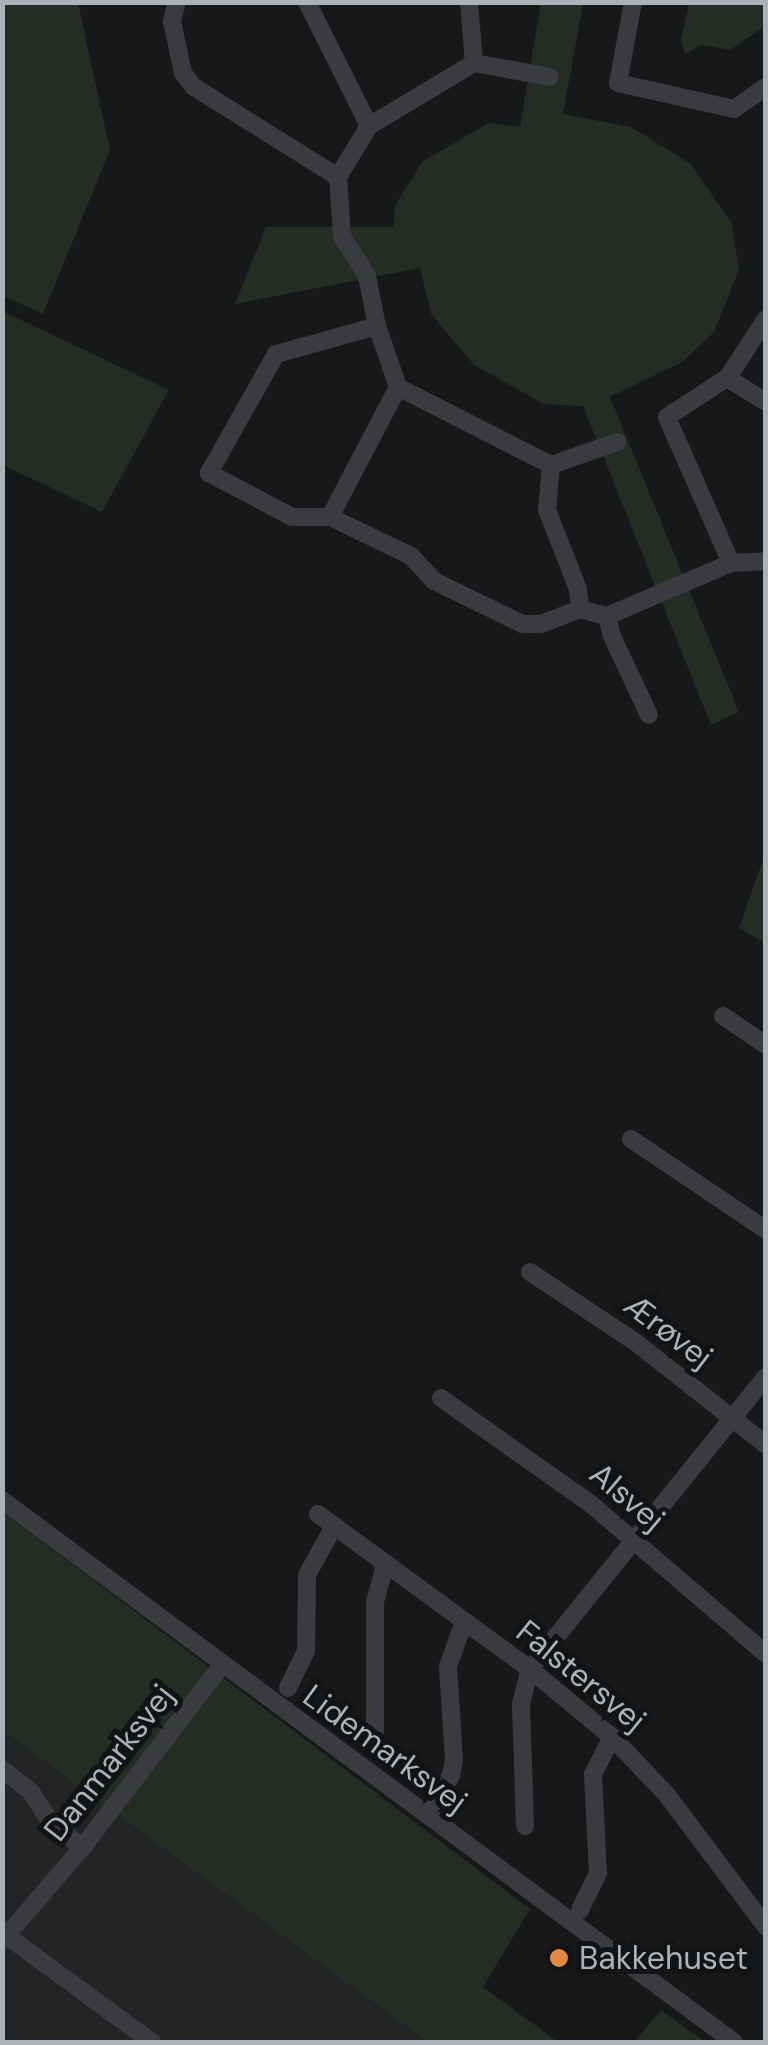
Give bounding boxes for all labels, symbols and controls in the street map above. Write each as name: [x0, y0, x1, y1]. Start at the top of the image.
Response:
street label: Ærøvej: [616, 1285, 720, 1377]
street label: Alsvej: [582, 1455, 672, 1539]
street label: Falstersvej: [509, 1612, 653, 1740]
street label: Danmarksvej: [36, 1677, 182, 1849]
street label: Lidemarksvej: [296, 1677, 474, 1821]
place label: Bakkehuset: [579, 1939, 748, 1977]
marker: Bakkehuset: [548, 1947, 570, 1969]

